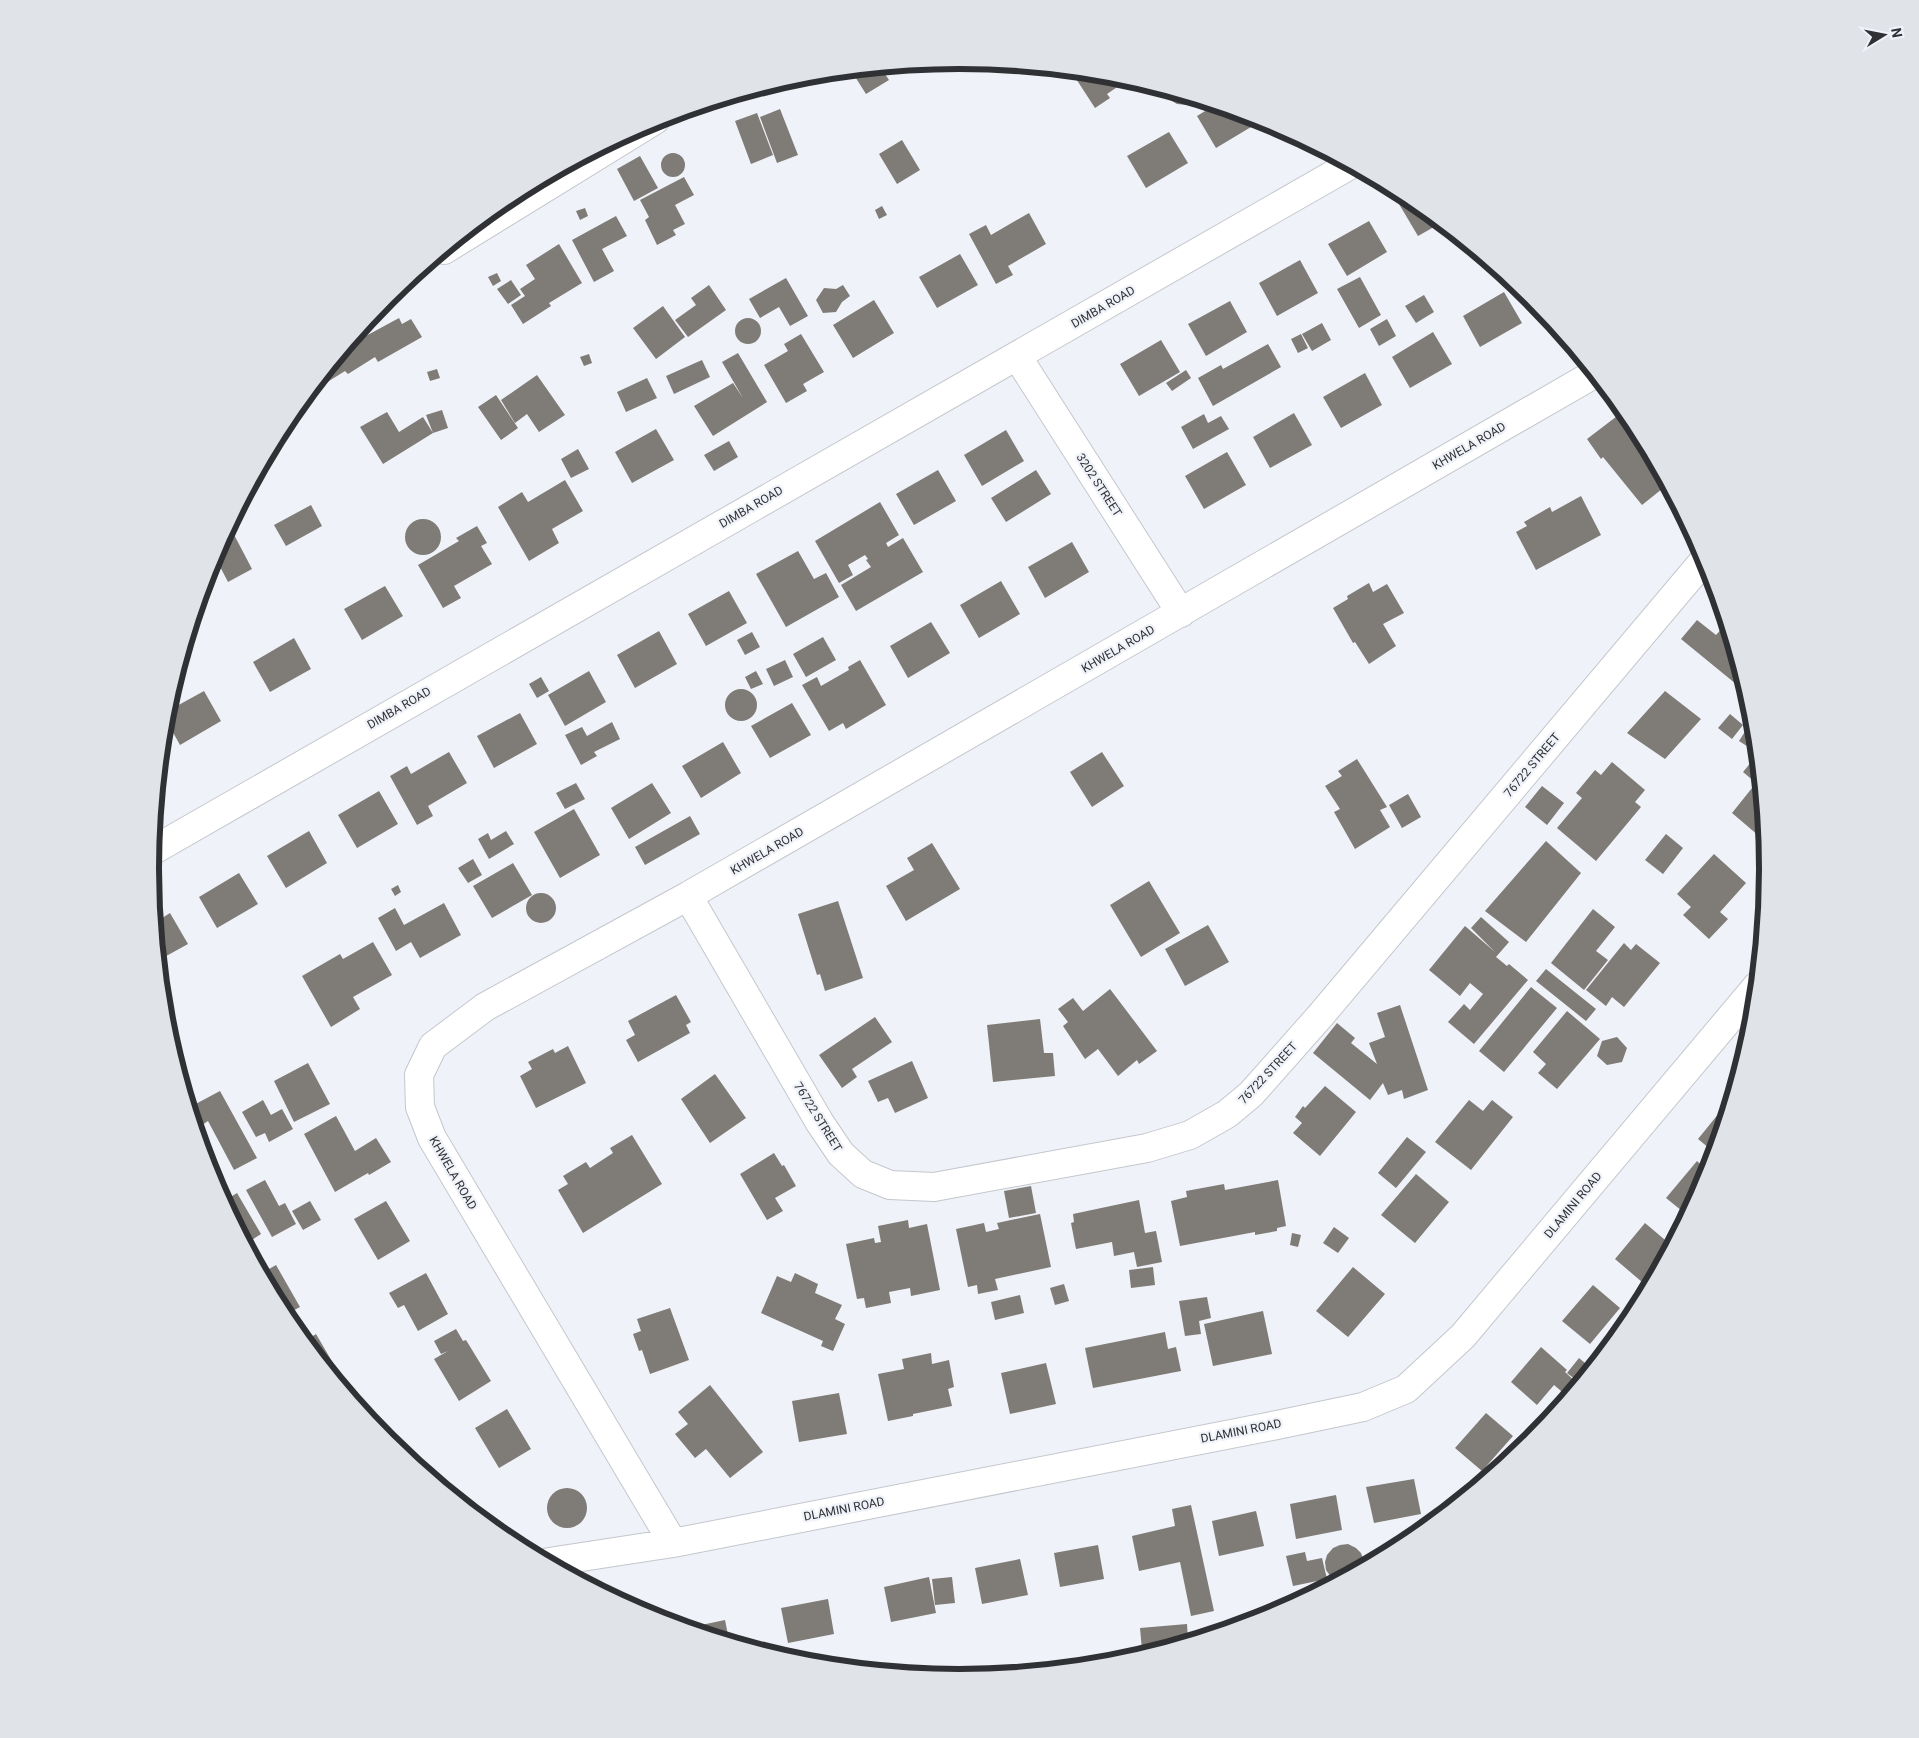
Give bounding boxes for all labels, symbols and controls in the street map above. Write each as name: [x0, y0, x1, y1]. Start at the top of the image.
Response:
north arrow: [1859, 10, 1909, 60]
text: N: [1888, 26, 1906, 39]
street label: DIMBA ROAD: [1069, 283, 1137, 331]
street label: KHWELA ROAD: [1430, 419, 1508, 473]
street label: 3202 STREET: [1073, 451, 1125, 519]
street label: DIMBA ROAD: [717, 483, 785, 531]
street label: KHWELA ROAD: [1079, 622, 1157, 676]
street label: DIMBA ROAD: [365, 684, 433, 732]
street label: 76722 STREET: [1501, 730, 1563, 800]
street label: KHWELA ROAD: [728, 824, 806, 878]
street label: 76722 STREET: [1236, 1039, 1300, 1107]
street label: 76722 STREET: [791, 1080, 845, 1154]
street label: KHWELA ROAD: [426, 1134, 480, 1212]
street label: DLAMINI ROAD: [1541, 1169, 1605, 1241]
street label: DLAMINI ROAD: [1199, 1416, 1283, 1446]
street label: DLAMINI ROAD: [802, 1494, 886, 1524]

